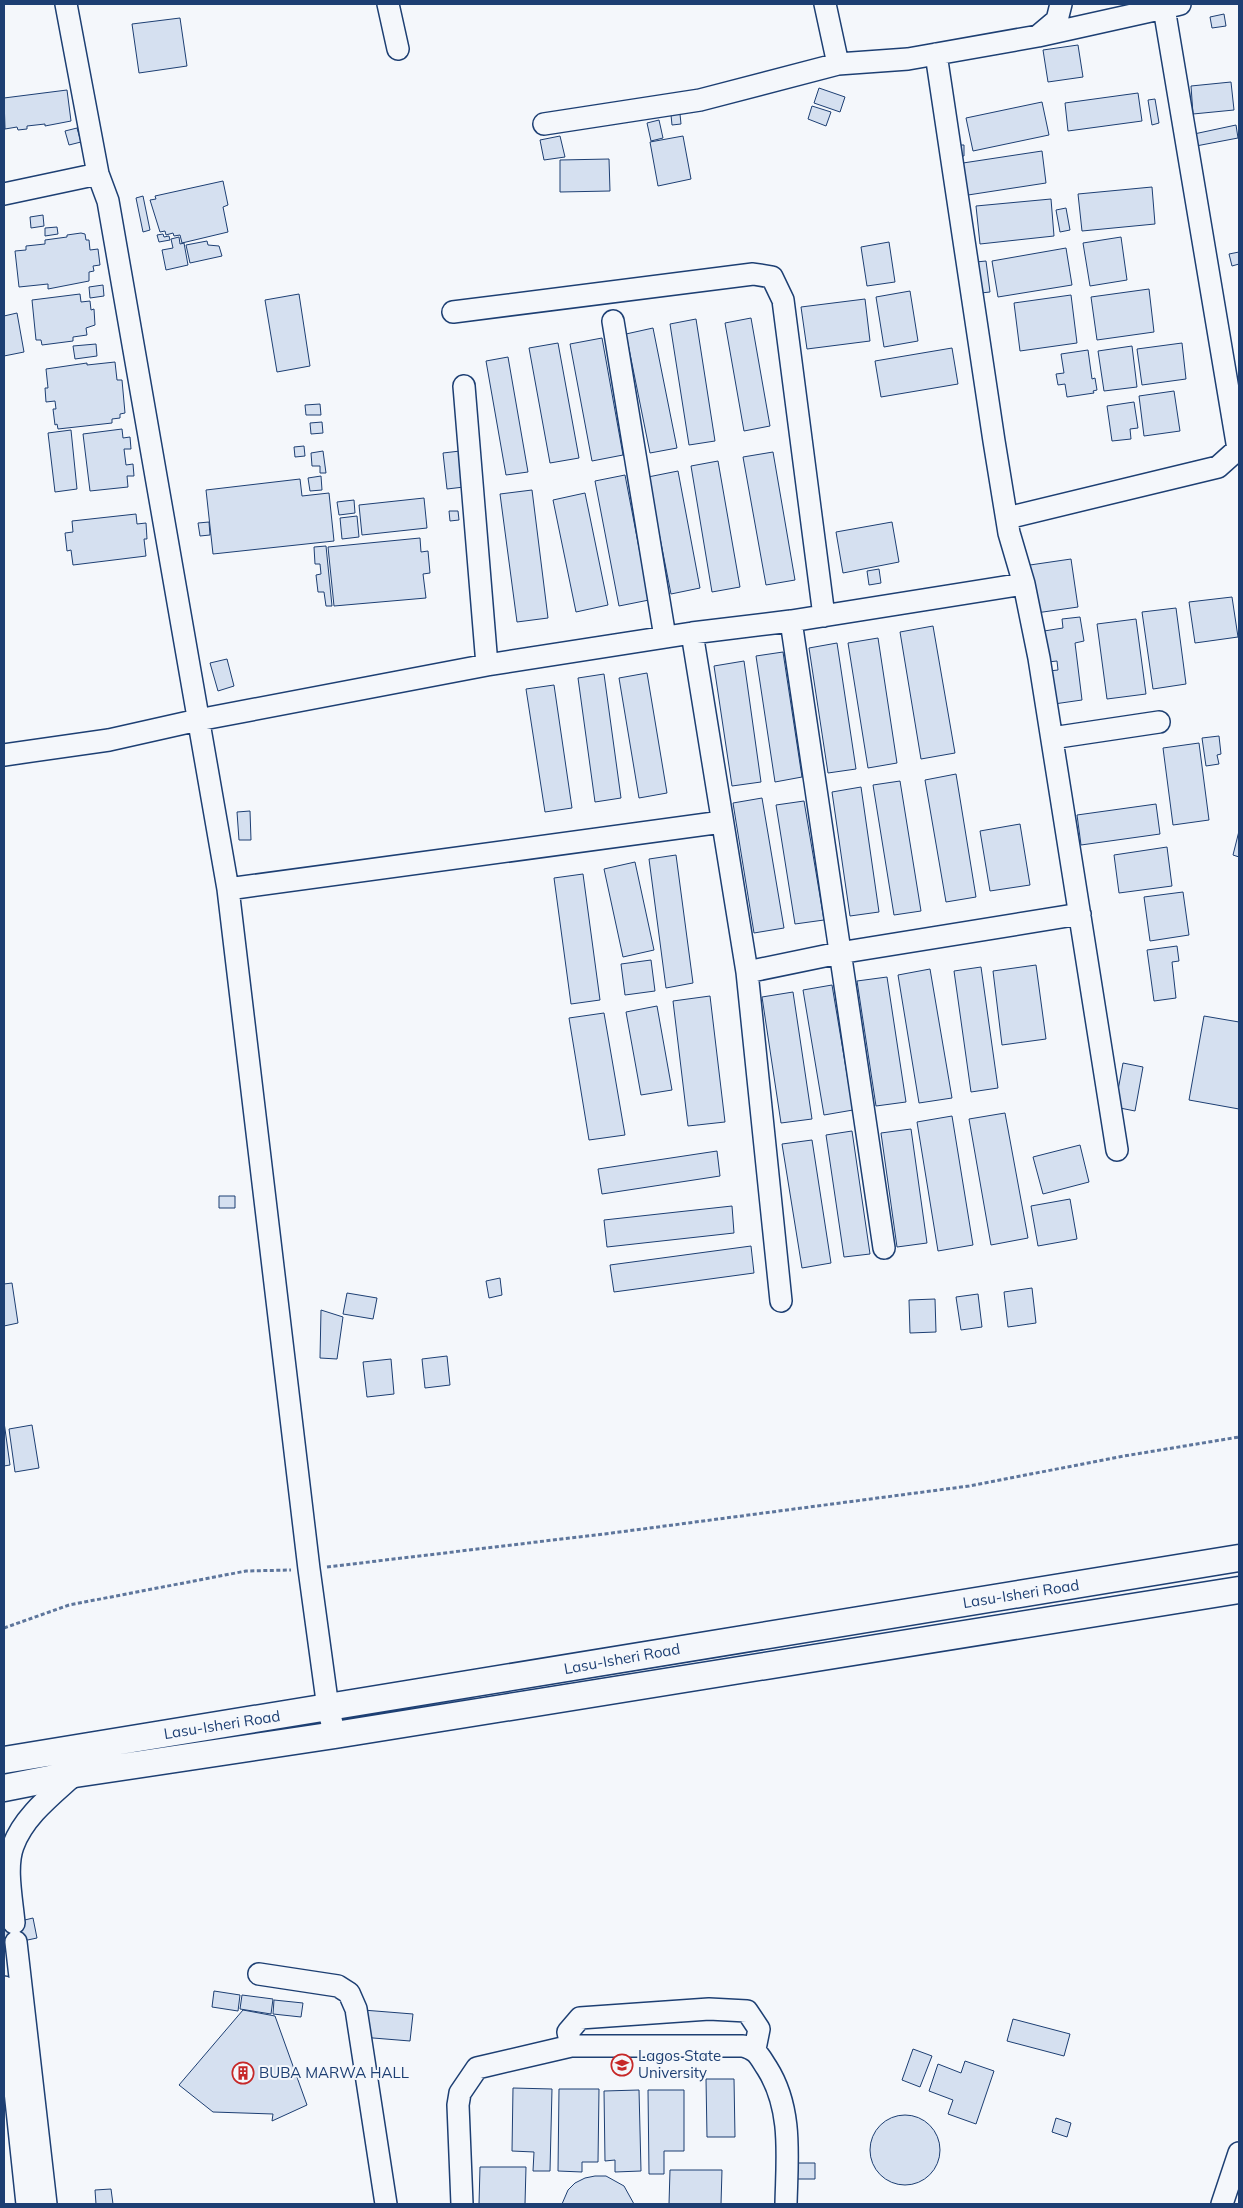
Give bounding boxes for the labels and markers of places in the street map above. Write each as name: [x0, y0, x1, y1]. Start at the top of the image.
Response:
place label: Lagos State University: [638, 2046, 721, 2082]
school or university icon: Lagos State University: [610, 2053, 634, 2077]
building icon: BUBA MARWA HALL: [231, 2061, 255, 2085]
place label: BUBA MARWA HALL: [259, 2063, 409, 2082]

